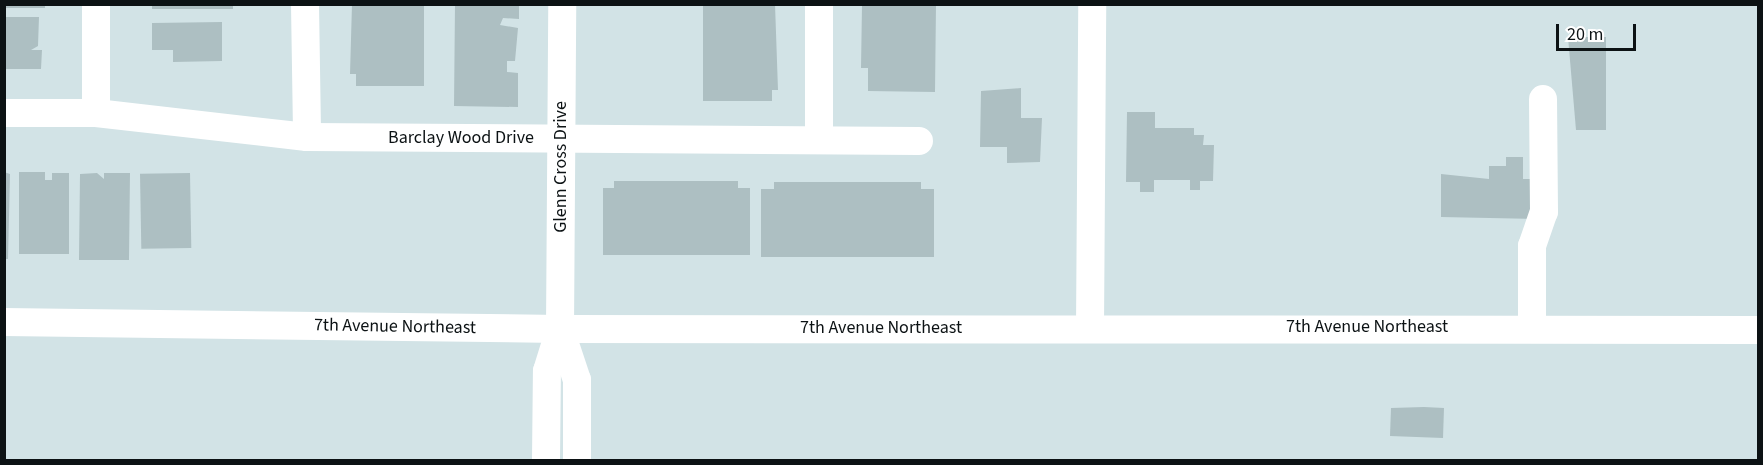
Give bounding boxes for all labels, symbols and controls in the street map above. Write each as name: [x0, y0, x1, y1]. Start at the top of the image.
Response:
scale bar: [1559, 12, 1638, 50]
text: 20 m: [1567, 22, 1603, 47]
street label: Glenn Cross Drive: [550, 101, 572, 233]
street label: Barclay Wood Drive: [388, 127, 534, 149]
street label: 7th Avenue Northeast: [314, 315, 476, 339]
street label: 7th Avenue Northeast: [1286, 316, 1448, 338]
street label: 7th Avenue Northeast: [800, 317, 962, 339]

